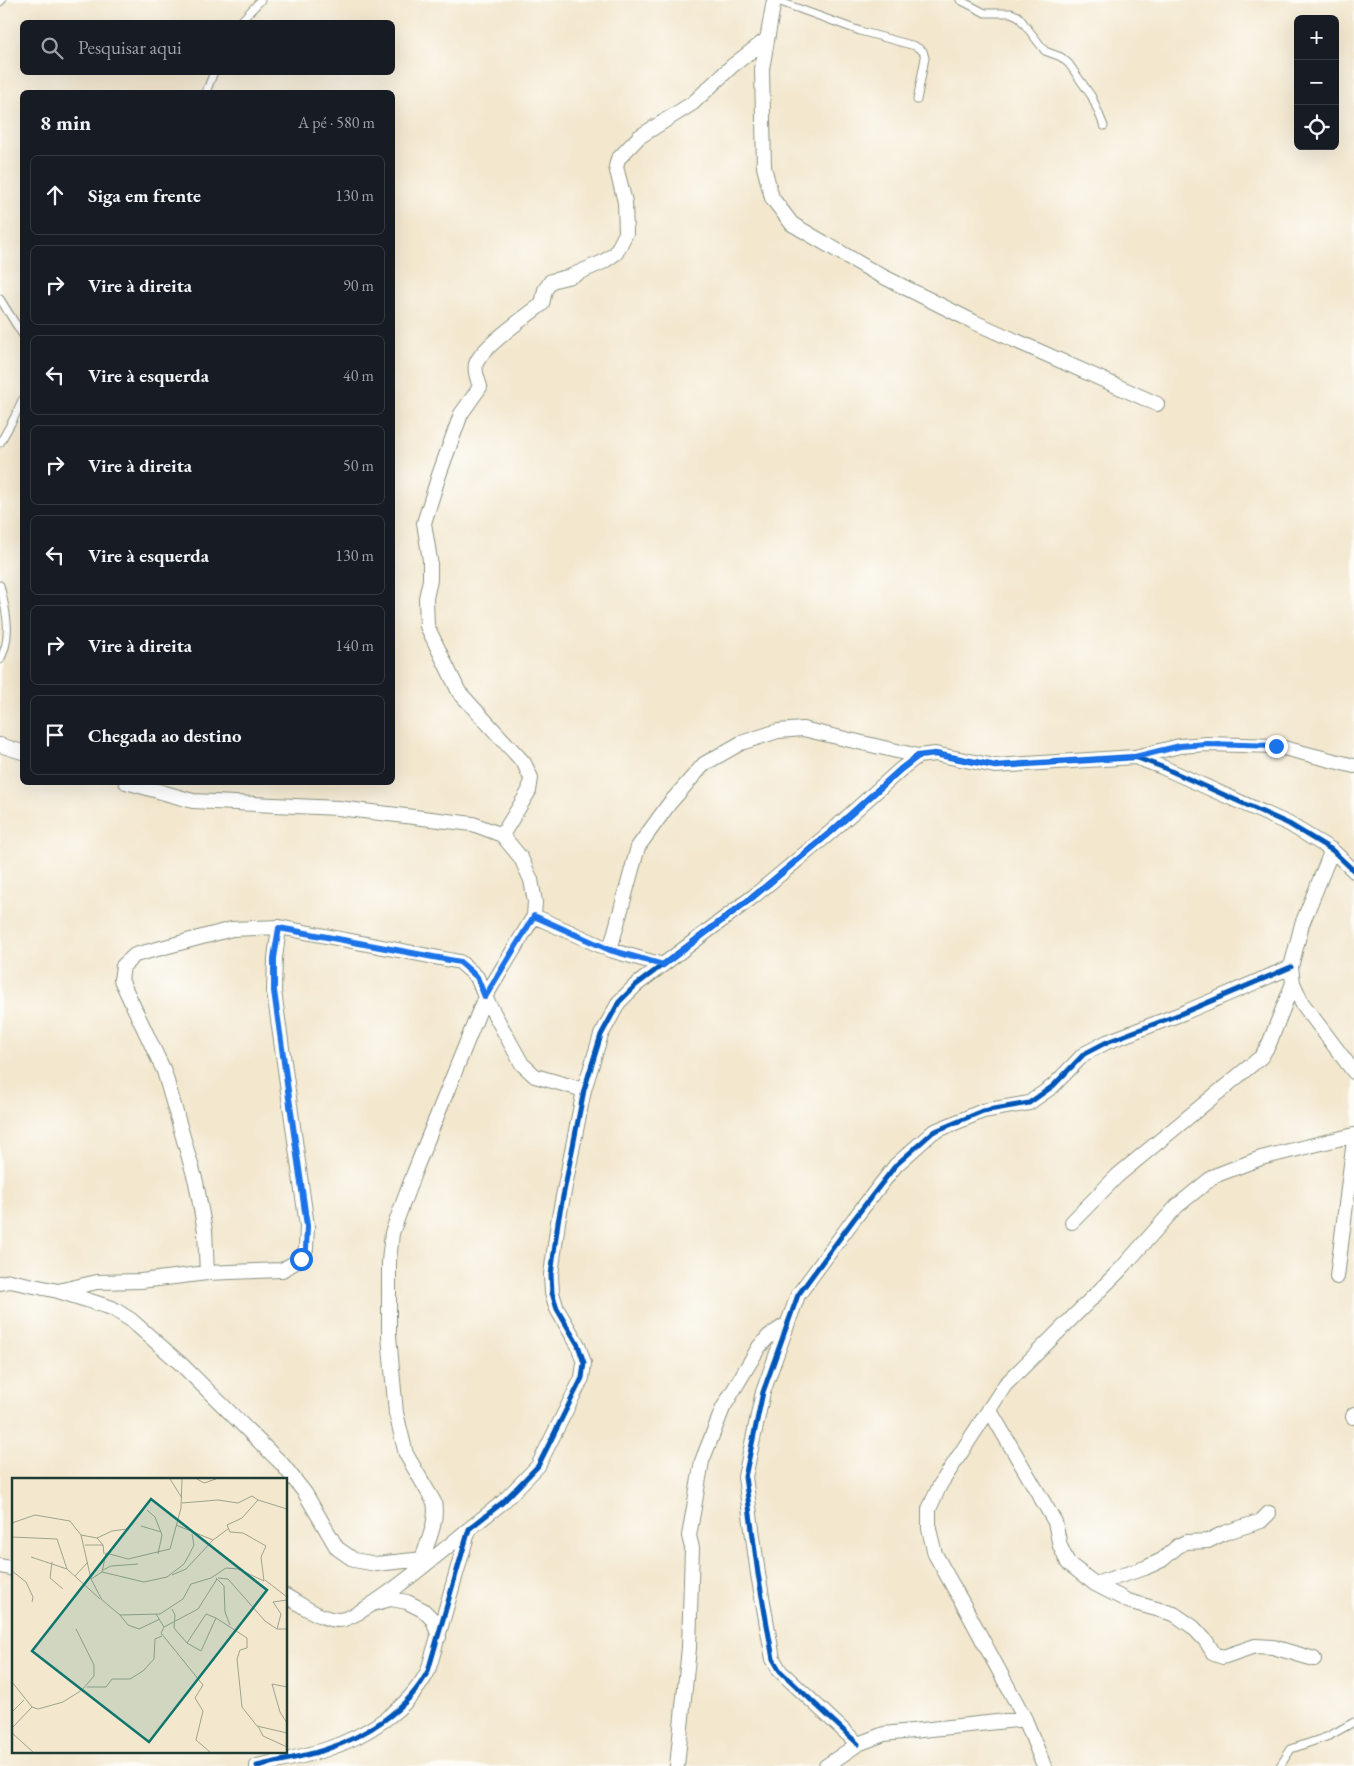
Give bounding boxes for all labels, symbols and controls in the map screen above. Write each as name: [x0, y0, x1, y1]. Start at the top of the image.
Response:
map controls: [1294, 15, 1339, 150]
button: +: [1294, 15, 1339, 60]
search box: [20, 20, 395, 75]
icon: search: [38, 34, 66, 62]
text: Pesquisar aqui: [78, 35, 182, 60]
button: −: [1294, 60, 1339, 105]
button: locate: [1294, 105, 1339, 150]
text: 8 min: [40, 109, 91, 136]
text: A pé · 580 m: [298, 112, 375, 133]
icon: ahead: [41, 181, 69, 209]
text: Siga em frente: [88, 183, 201, 208]
text: 130 m: [335, 185, 374, 206]
icon: right: [41, 271, 69, 299]
text: Vire à direita: [88, 273, 192, 298]
text: 90 m: [343, 275, 374, 296]
icon: left: [41, 361, 69, 389]
text: Vire à esquerda: [88, 363, 209, 388]
text: 40 m: [343, 365, 374, 386]
icon: right: [41, 451, 69, 479]
text: Vire à direita: [88, 453, 192, 478]
text: 50 m: [343, 455, 374, 476]
icon: left: [41, 541, 69, 569]
text: Vire à esquerda: [88, 543, 209, 568]
text: 130 m: [335, 545, 374, 566]
icon: right: [41, 631, 69, 659]
text: Vire à direita: [88, 633, 192, 658]
text: 140 m: [335, 635, 374, 656]
icon: arrive: [41, 721, 69, 749]
text: Chegada ao destino: [88, 723, 242, 748]
route end: [1265, 735, 1288, 758]
route start: [290, 1248, 313, 1271]
inset map: [12, 1478, 288, 1754]

